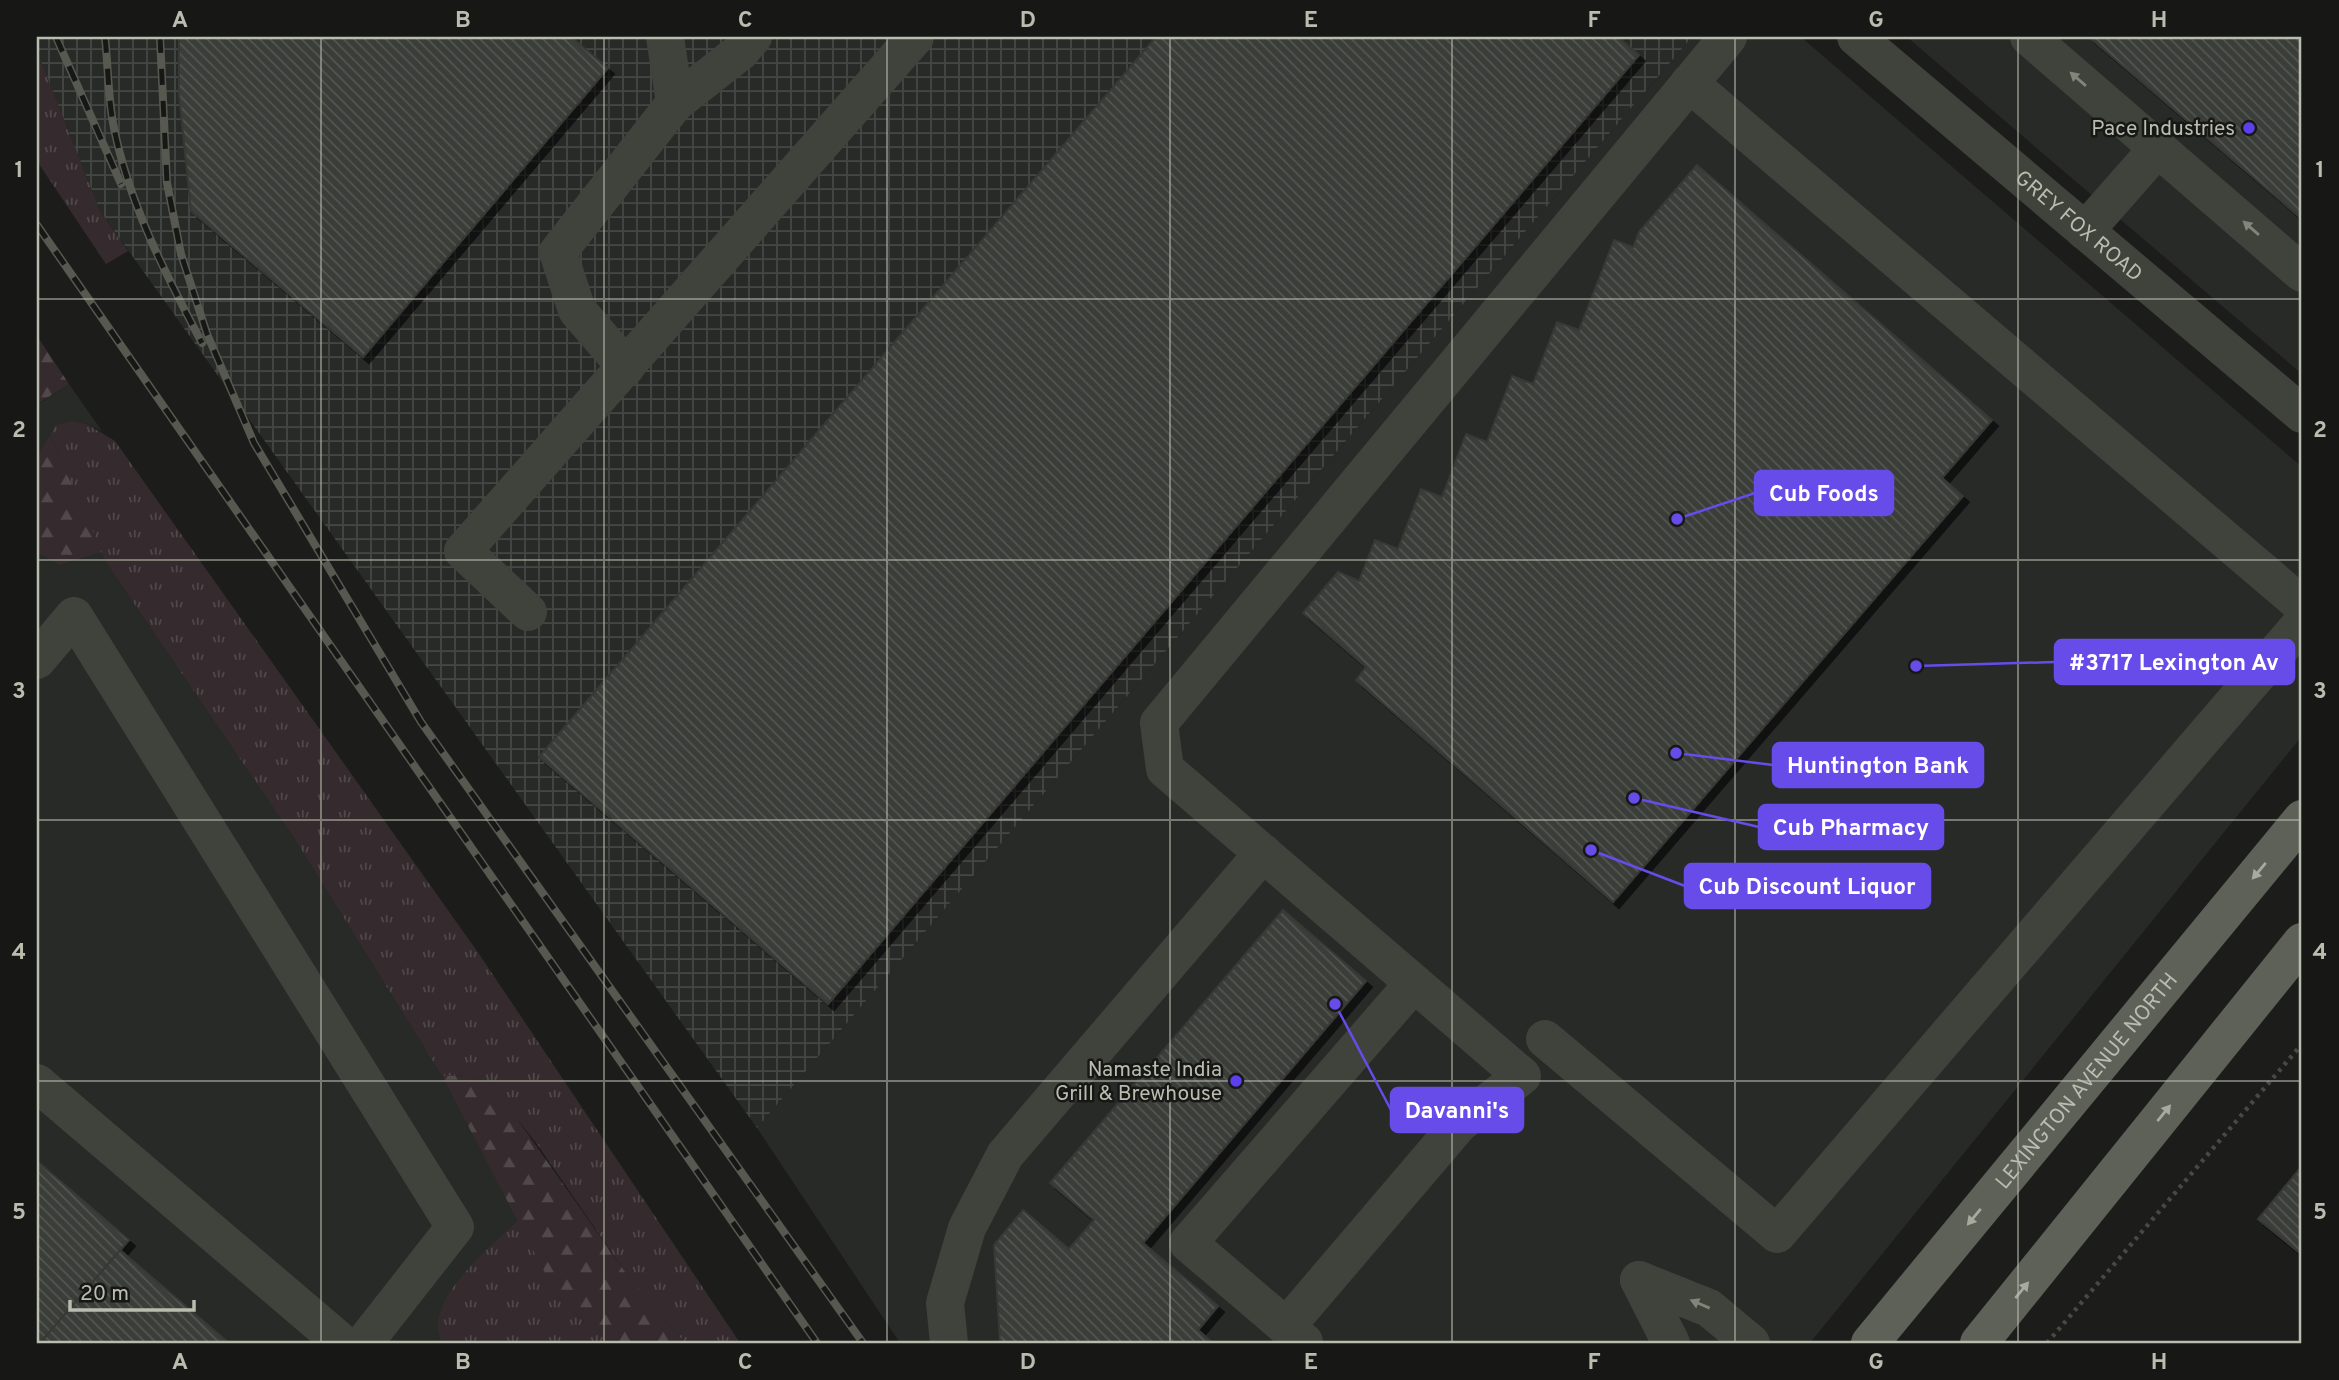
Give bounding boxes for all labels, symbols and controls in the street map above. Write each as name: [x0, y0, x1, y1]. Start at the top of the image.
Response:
text: A: [172, 7, 188, 36]
text: B: [455, 7, 471, 36]
text: C: [738, 7, 752, 36]
text: D: [1020, 7, 1036, 36]
text: E: [1304, 7, 1318, 36]
text: F: [1587, 7, 1601, 36]
text: G: [1868, 7, 1884, 36]
text: H: [2151, 7, 2167, 36]
one-way arrow: [2070, 72, 2087, 87]
place label: Pace Industries: [2091, 116, 2235, 143]
marker: Pace Industries: [2241, 120, 2257, 136]
text: 1: [14, 157, 24, 186]
text: 1: [2315, 157, 2325, 186]
street label: GREY FOX ROAD: [2009, 165, 2147, 288]
one-way arrow: [2242, 221, 2259, 236]
text: 2: [12, 417, 26, 446]
text: 2: [2313, 417, 2327, 446]
callout: Cub Foods: [1755, 471, 1893, 515]
text: Cub Foods: [1769, 481, 1879, 510]
callout: #3717 Lexington Av: [2055, 640, 2294, 684]
text: #3717 Lexington Av: [2069, 650, 2279, 679]
text: 3: [12, 678, 26, 707]
text: 3: [2313, 678, 2327, 707]
callout: Huntington Bank: [1773, 743, 1983, 787]
text: Huntington Bank: [1787, 753, 1969, 782]
callout: Cub Pharmacy: [1759, 805, 1943, 849]
text: Cub Pharmacy: [1773, 815, 1929, 844]
one-way arrow: [2252, 863, 2267, 880]
callout: Cub Discount Liquor: [1685, 864, 1930, 908]
text: Cub Discount Liquor: [1699, 874, 1916, 903]
text: 4: [12, 939, 26, 968]
text: 4: [2313, 939, 2327, 968]
street label: LEXINGTON AVENUE NORTH: [1990, 968, 2185, 1195]
place label: Namaste India Grill & Brewhouse: [1055, 1057, 1222, 1108]
marker: Namaste India Grill & Brewhouse: [1228, 1073, 1244, 1089]
callout: Davanni's: [1391, 1088, 1523, 1132]
text: Davanni's: [1405, 1098, 1509, 1127]
one-way arrow: [2157, 1104, 2171, 1122]
text: 5: [12, 1199, 26, 1228]
text: 5: [2313, 1199, 2327, 1228]
one-way arrow: [1967, 1208, 1982, 1225]
scale bar: [70, 1268, 194, 1312]
text: 20 m: [80, 1281, 129, 1308]
one-way arrow: [2014, 1282, 2029, 1300]
one-way arrow: [1689, 1298, 1710, 1309]
text: A: [172, 1349, 188, 1378]
text: B: [455, 1349, 471, 1378]
text: C: [738, 1349, 752, 1378]
text: D: [1020, 1349, 1036, 1378]
text: E: [1304, 1349, 1318, 1378]
text: F: [1587, 1349, 1601, 1378]
text: G: [1868, 1349, 1884, 1378]
text: H: [2151, 1349, 2167, 1378]

